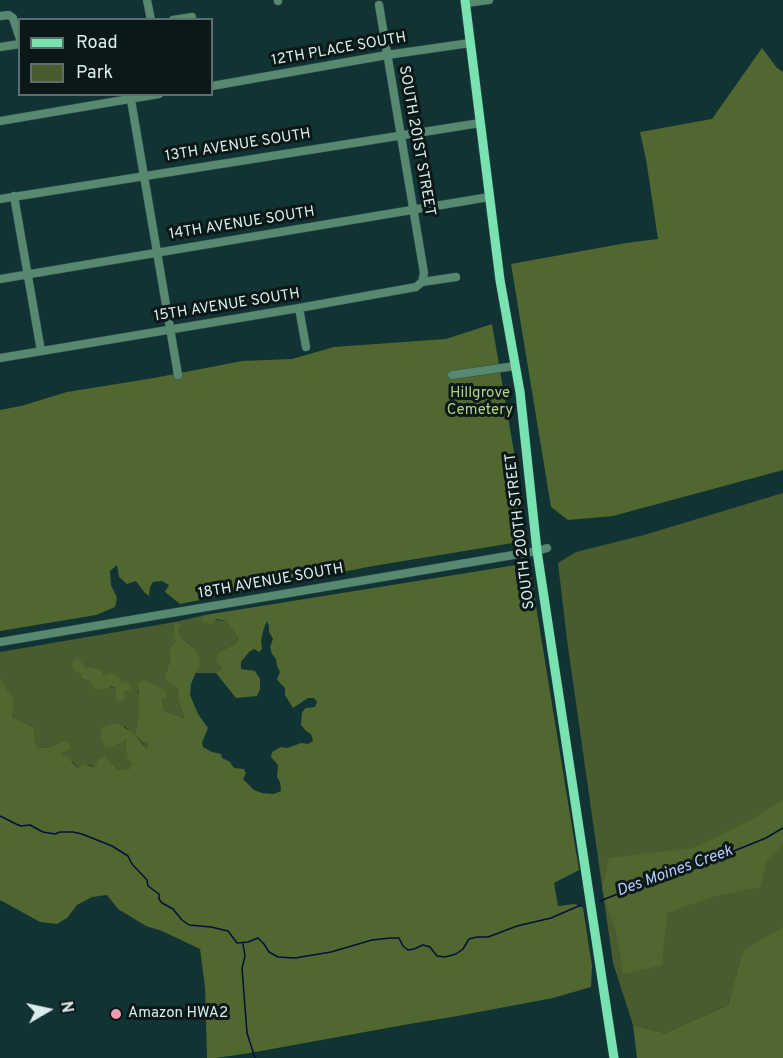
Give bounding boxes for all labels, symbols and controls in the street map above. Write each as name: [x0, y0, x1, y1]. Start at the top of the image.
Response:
legend: [18, 18, 213, 96]
street label: 12TH PLACE SOUTH: [270, 29, 408, 71]
text: Road: [76, 32, 118, 55]
text: Park: [76, 62, 113, 85]
street label: SOUTH 201ST STREET: [394, 64, 438, 218]
street label: 13TH AVENUE SOUTH: [164, 126, 312, 166]
street label: 14TH AVENUE SOUTH: [168, 204, 316, 244]
street label: 15TH AVENUE SOUTH: [153, 286, 301, 326]
park label: Hillgrove Cemetery: [447, 385, 513, 420]
street label: SOUTH 200TH STREET: [502, 452, 540, 610]
street label: 18TH AVENUE SOUTH: [197, 560, 345, 604]
water label: Des Moines Creek: [614, 842, 736, 902]
north arrow: [18, 980, 78, 1040]
text: N: [55, 1000, 77, 1014]
place label: Amazon HWA2: [128, 1005, 228, 1023]
marker: Amazon HWA2: [109, 1007, 123, 1021]

